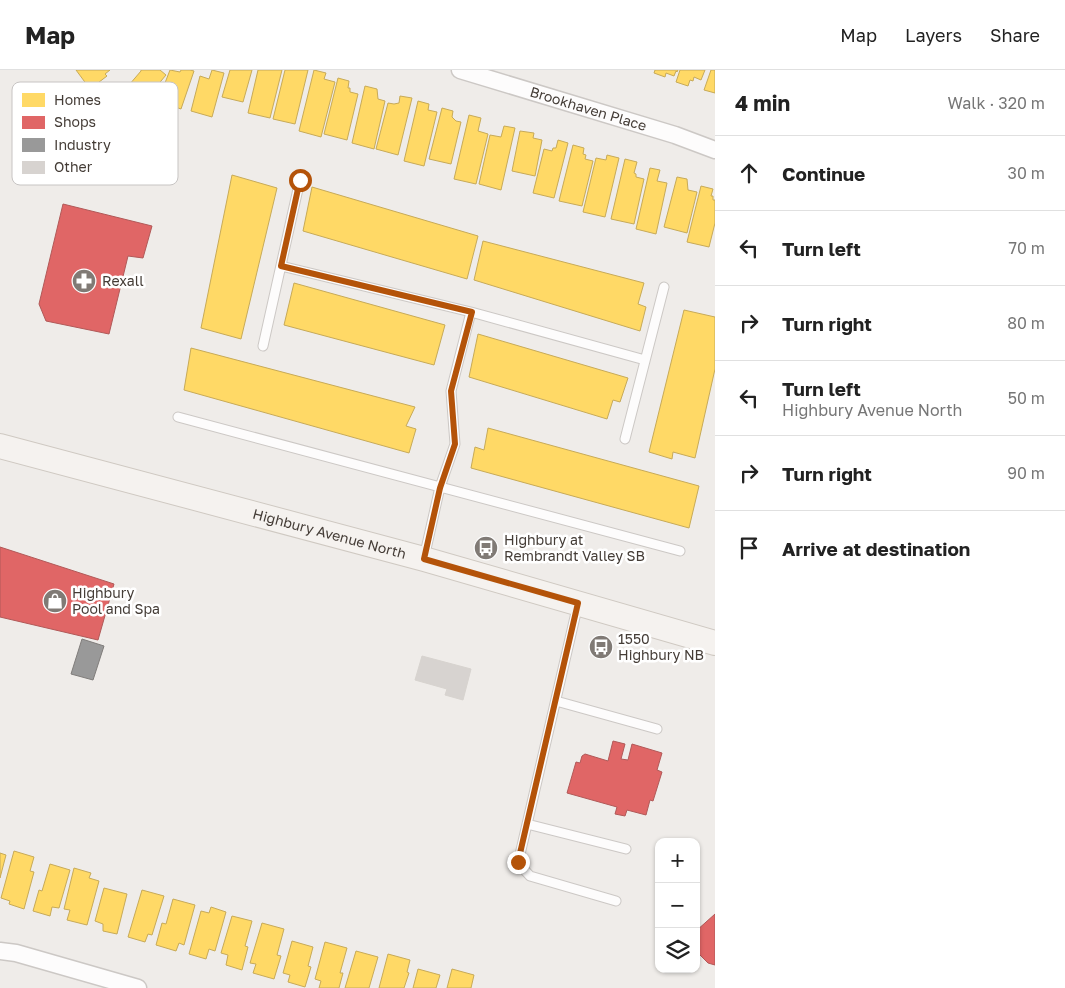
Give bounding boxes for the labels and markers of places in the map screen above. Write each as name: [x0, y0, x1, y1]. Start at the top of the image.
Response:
pharmacy icon: Rexall: [71, 268, 97, 294]
place label: Rexall: [102, 272, 144, 289]
place label: Highbury at Rembrandt Valley SB: [504, 531, 645, 564]
bus stop icon: Highbury at Rembrandt Valley SB: [473, 535, 499, 561]
place label: Highbury Pool and Spa: [72, 584, 160, 617]
shop icon: Highbury Pool and Spa: [42, 588, 68, 614]
place label: 1550 Highbury NB: [618, 630, 704, 663]
bus stop icon: 1550 Highbury NB: [588, 634, 614, 660]

